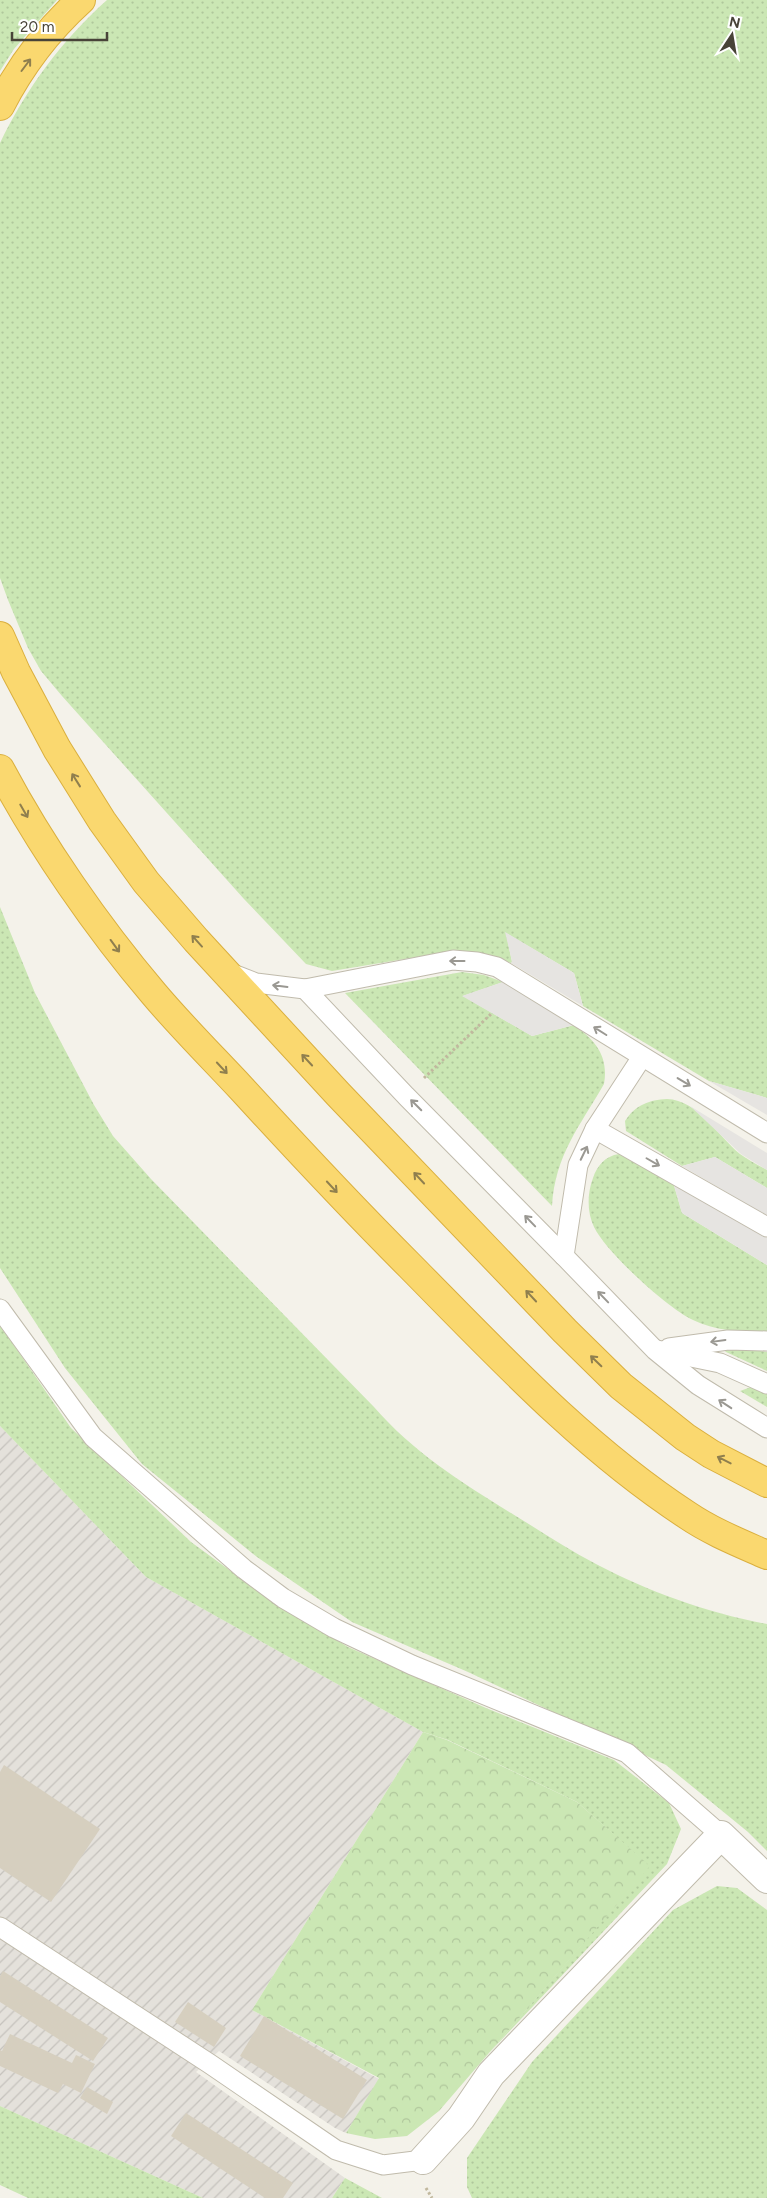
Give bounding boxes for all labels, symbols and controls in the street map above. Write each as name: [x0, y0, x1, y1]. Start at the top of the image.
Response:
scale bar: [12, 10, 108, 42]
north arrow: [707, 10, 757, 60]
text: N: [728, 13, 742, 32]
text: 20 m: [20, 18, 54, 36]
one-way arrow: [21, 58, 31, 72]
one-way arrow: [71, 773, 81, 787]
one-way arrow: [20, 803, 30, 817]
one-way arrow: [192, 934, 203, 947]
one-way arrow: [110, 938, 120, 952]
one-way arrow: [449, 956, 466, 966]
one-way arrow: [272, 981, 288, 991]
one-way arrow: [594, 1026, 608, 1036]
one-way arrow: [301, 1054, 313, 1067]
one-way arrow: [216, 1061, 228, 1074]
one-way arrow: [676, 1077, 690, 1087]
one-way arrow: [410, 1099, 422, 1111]
one-way arrow: [579, 1146, 589, 1161]
one-way arrow: [645, 1157, 660, 1167]
one-way arrow: [413, 1172, 426, 1184]
one-way arrow: [326, 1181, 338, 1193]
one-way arrow: [524, 1214, 536, 1227]
one-way arrow: [525, 1290, 537, 1302]
one-way arrow: [598, 1291, 610, 1303]
one-way arrow: [711, 1336, 727, 1346]
one-way arrow: [590, 1356, 602, 1368]
one-way arrow: [718, 1398, 732, 1409]
one-way arrow: [716, 1455, 731, 1465]

